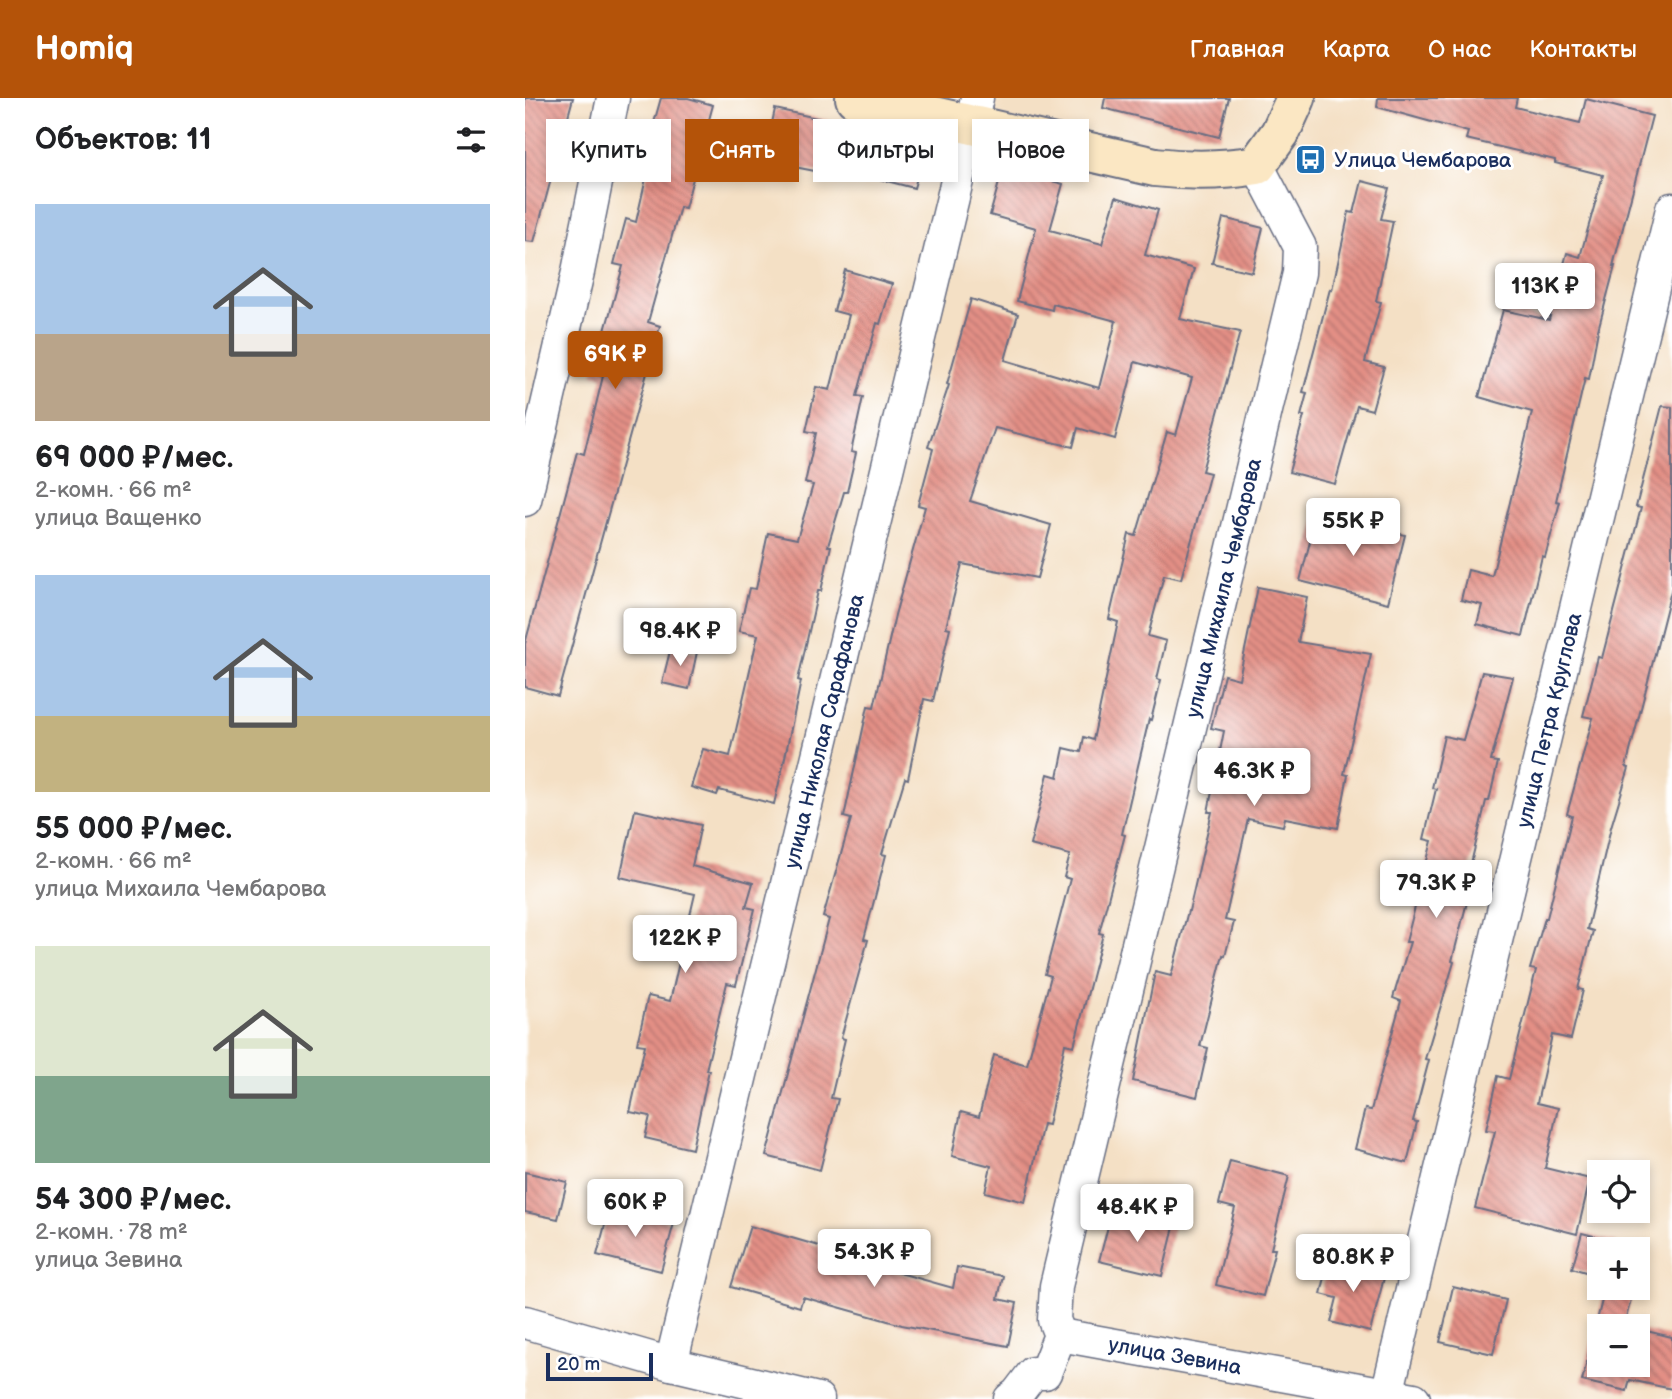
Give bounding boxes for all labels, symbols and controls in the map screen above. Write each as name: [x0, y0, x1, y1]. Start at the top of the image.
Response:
text: Homiq: [35, 29, 133, 69]
text: Главная: [1190, 35, 1284, 64]
text: Карта: [1322, 35, 1390, 64]
text: О нас: [1428, 35, 1491, 64]
text: Контакты: [1529, 35, 1637, 64]
chip: Купить: [546, 119, 671, 182]
chip: Снять: [685, 119, 799, 182]
chip: Фильтры: [813, 119, 958, 182]
chip: Новое: [972, 119, 1089, 182]
icon: filters: [452, 121, 490, 159]
text: Объектов: 11: [35, 122, 212, 158]
bus stop icon: Улица Чембарова: [1294, 143, 1328, 177]
place label: Улица Чембарова: [1334, 148, 1512, 173]
icon: home: [200, 249, 326, 375]
pin: 113K ₽: [1488, 264, 1602, 323]
text: 113K ₽: [1511, 272, 1579, 300]
pin: 69K ₽: [566, 331, 664, 391]
text: 69K ₽: [584, 340, 646, 368]
text: 69 000 ₽/мес.: [35, 440, 233, 476]
street label: улица Михаила Чембарова: [1180, 455, 1267, 720]
text: 2-комн. · 66 m²: [35, 476, 192, 504]
pin: 55K ₽: [1304, 498, 1402, 558]
text: улица Ващенко: [35, 504, 202, 532]
text: 55K ₽: [1322, 507, 1384, 535]
street label: улица Николая Сарафанова: [779, 591, 869, 871]
pin: 98.4K ₽: [615, 608, 745, 668]
street label: улица Петра Круглова: [1511, 609, 1587, 830]
text: 98.4K ₽: [639, 617, 721, 645]
icon: home: [200, 620, 326, 746]
pin: 46.3K ₽: [1189, 748, 1319, 808]
text: 46.3K ₽: [1213, 757, 1295, 785]
text: 55 000 ₽/мес.: [35, 811, 232, 847]
text: 2-комн. · 66 m²: [35, 847, 192, 875]
pin: 79.3K ₽: [1371, 860, 1501, 920]
text: 79.3K ₽: [1396, 869, 1476, 897]
text: улица Михаила Чембарова: [35, 875, 326, 903]
pin: 122K ₽: [628, 916, 742, 975]
text: 122K ₽: [649, 924, 721, 952]
icon: home: [200, 991, 326, 1117]
map controls: [1587, 1160, 1650, 1377]
button: locate: [1587, 1160, 1650, 1223]
pin: 60K ₽: [586, 1180, 684, 1239]
text: 54 300 ₽/мес.: [35, 1182, 231, 1218]
pin: 48.4K ₽: [1072, 1184, 1202, 1244]
text: 60K ₽: [603, 1188, 667, 1216]
text: 48.4K ₽: [1096, 1193, 1178, 1221]
text: 2-комн. · 78 m²: [35, 1218, 188, 1246]
pin: 54.3K ₽: [809, 1230, 939, 1289]
pin: 80.8K ₽: [1288, 1234, 1418, 1294]
button: +: [1587, 1237, 1650, 1300]
text: 54.3K ₽: [834, 1238, 914, 1266]
text: 80.8K ₽: [1312, 1243, 1394, 1271]
text: улица Зевина: [35, 1246, 183, 1274]
button: −: [1587, 1314, 1650, 1377]
street label: улица Зевина: [1107, 1332, 1244, 1380]
scale bar: [546, 1350, 653, 1382]
text: 20 m: [557, 1353, 600, 1376]

